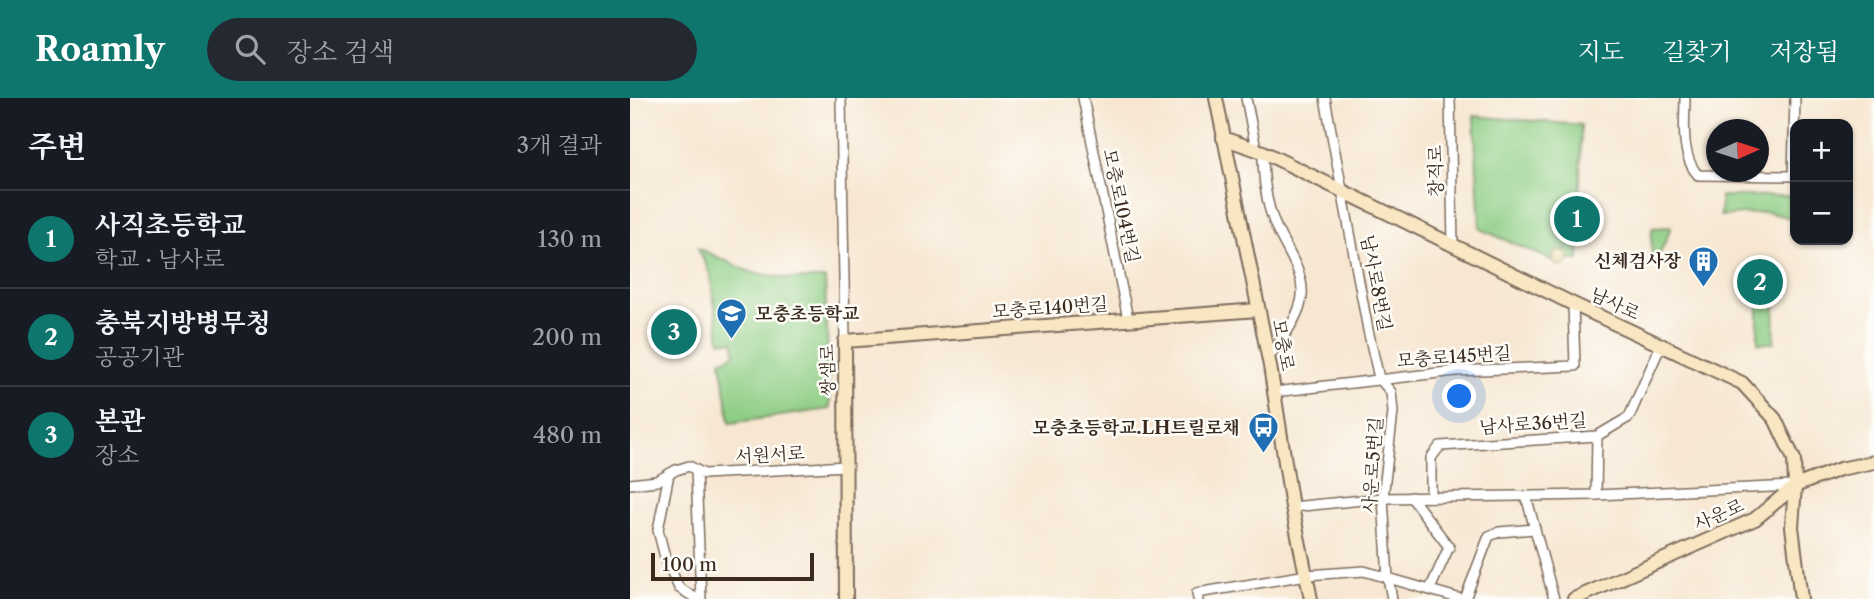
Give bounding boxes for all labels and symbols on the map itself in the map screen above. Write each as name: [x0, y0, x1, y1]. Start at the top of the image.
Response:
north arrow: [1706, 119, 1769, 182]
street label: 창직로: [1425, 145, 1447, 197]
street label: 모충로104번길: [1098, 147, 1144, 265]
pin: 1: [1554, 193, 1600, 245]
street label: 남사로8번길: [1356, 233, 1396, 333]
building icon: 신체검사장: [1687, 244, 1721, 288]
place label: 신체검사장: [1594, 250, 1682, 272]
pin: 2: [1737, 256, 1783, 308]
street label: 남사로: [1587, 283, 1643, 325]
street label: 모충로140번길: [991, 293, 1109, 323]
school or university icon: 모충초등학교: [715, 297, 749, 341]
place label: 모충초등학교: [755, 303, 860, 325]
pin: 3: [651, 306, 697, 358]
street label: 모충로: [1267, 317, 1299, 373]
street label: 모충로145번길: [1396, 342, 1512, 372]
street label: 쌍샘로: [817, 344, 839, 396]
your location: [1442, 379, 1476, 413]
street label: 남사로36번길: [1479, 409, 1587, 439]
bus stop icon: 모충초등학교.LH트릴로채: [1246, 411, 1280, 455]
street label: 사운로5번길: [1359, 416, 1387, 514]
place label: 모충초등학교.LH트릴로채: [1032, 417, 1240, 439]
street label: 서원서로: [735, 442, 805, 468]
street label: 사운로: [1691, 494, 1747, 536]
scale bar: [651, 550, 814, 582]

